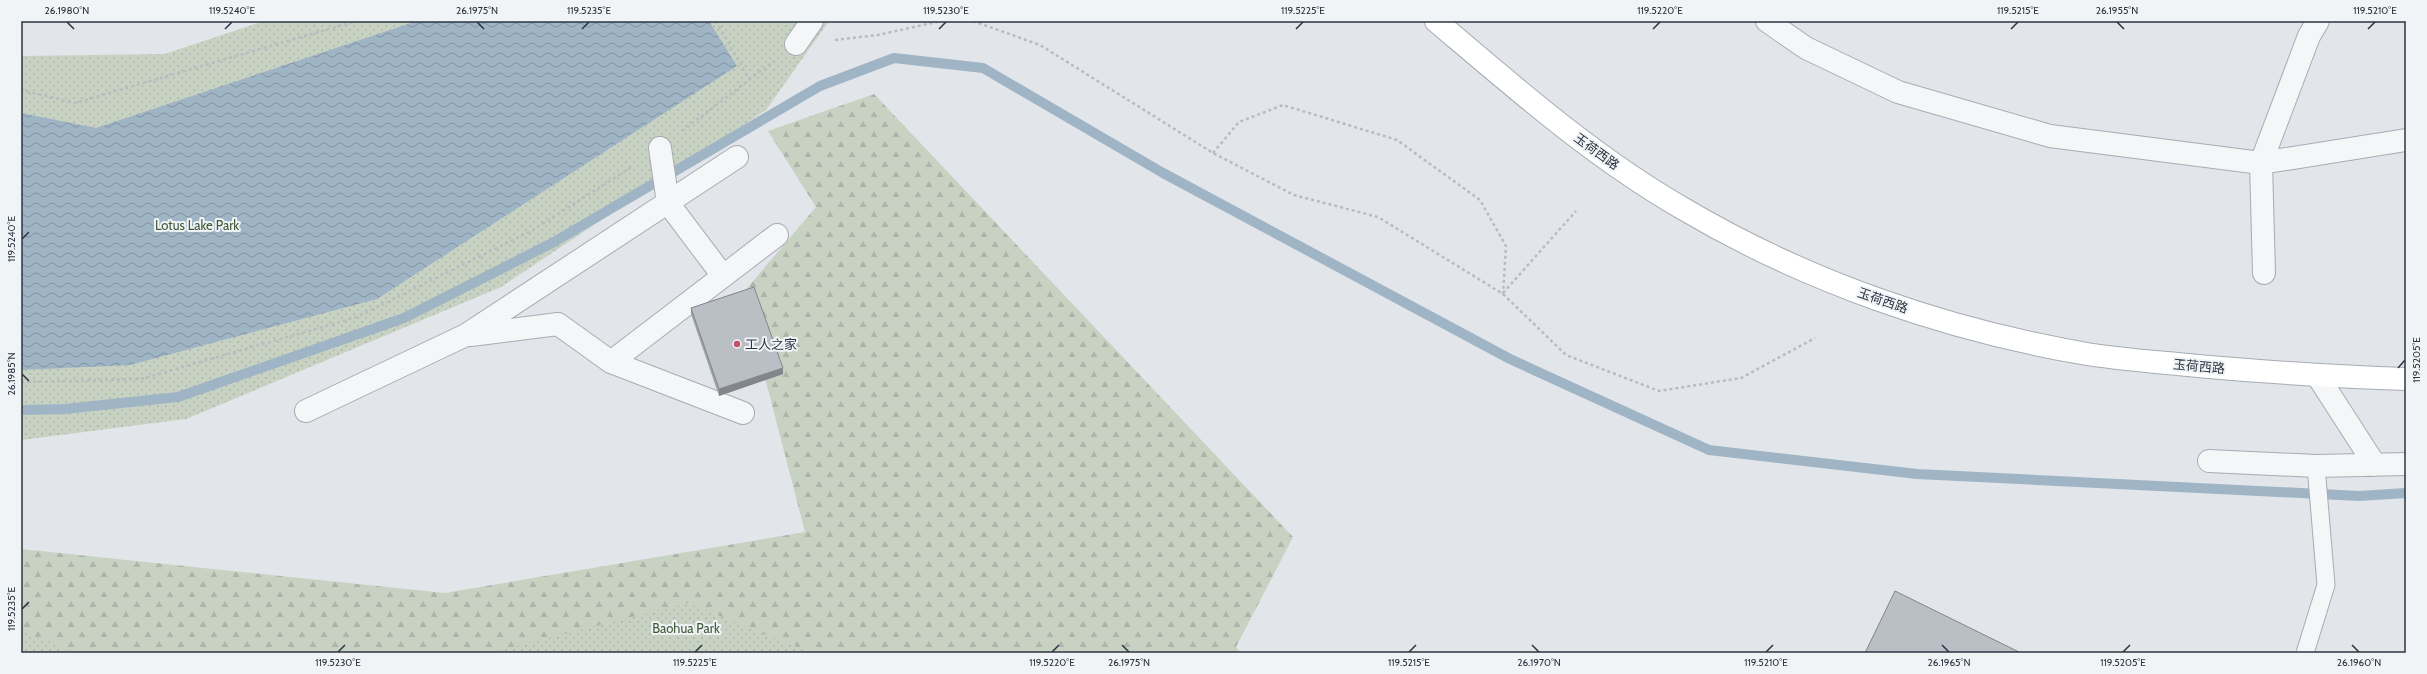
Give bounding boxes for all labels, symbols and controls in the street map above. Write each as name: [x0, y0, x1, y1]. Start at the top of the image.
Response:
text: 26.1980°N: [45, 4, 89, 17]
text: 119.5240°E: [209, 4, 255, 17]
text: 26.1975°N: [456, 4, 498, 17]
text: 119.5235°E: [567, 4, 611, 17]
text: 119.5230°E: [923, 4, 969, 17]
text: 119.5225°E: [1281, 4, 1325, 17]
text: 119.5220°E: [1637, 4, 1683, 17]
text: 119.5215°E: [1997, 4, 2039, 17]
text: 26.1955°N: [2096, 4, 2138, 17]
text: 119.5210°E: [2353, 4, 2397, 17]
street label: 玉荷西路: [1571, 129, 1623, 173]
text: 119.5240°E: [5, 216, 18, 262]
park label: Lotus Lake Park: [155, 217, 239, 233]
street label: 玉荷西路: [1856, 284, 1910, 316]
place label: 工人之家: [745, 336, 797, 352]
text: 119.5205°E: [2410, 337, 2423, 383]
marker: 工人之家: [732, 339, 742, 349]
text: 26.1985°N: [5, 352, 18, 396]
street label: 玉荷西路: [2172, 356, 2226, 376]
text: 119.5235°E: [5, 587, 18, 631]
park label: Baohua Park: [652, 620, 720, 636]
text: 119.5230°E: [315, 656, 361, 669]
text: 119.5225°E: [673, 656, 717, 669]
text: 119.5220°E: [1029, 656, 1075, 669]
text: 26.1975°N: [1108, 656, 1150, 669]
text: 119.5215°E: [1388, 656, 1430, 669]
text: 26.1970°N: [1517, 656, 1561, 669]
text: 119.5210°E: [1744, 656, 1788, 669]
text: 26.1965°N: [1928, 656, 1970, 669]
text: 119.5205°E: [2100, 656, 2146, 669]
text: 26.1960°N: [2337, 656, 2381, 669]

